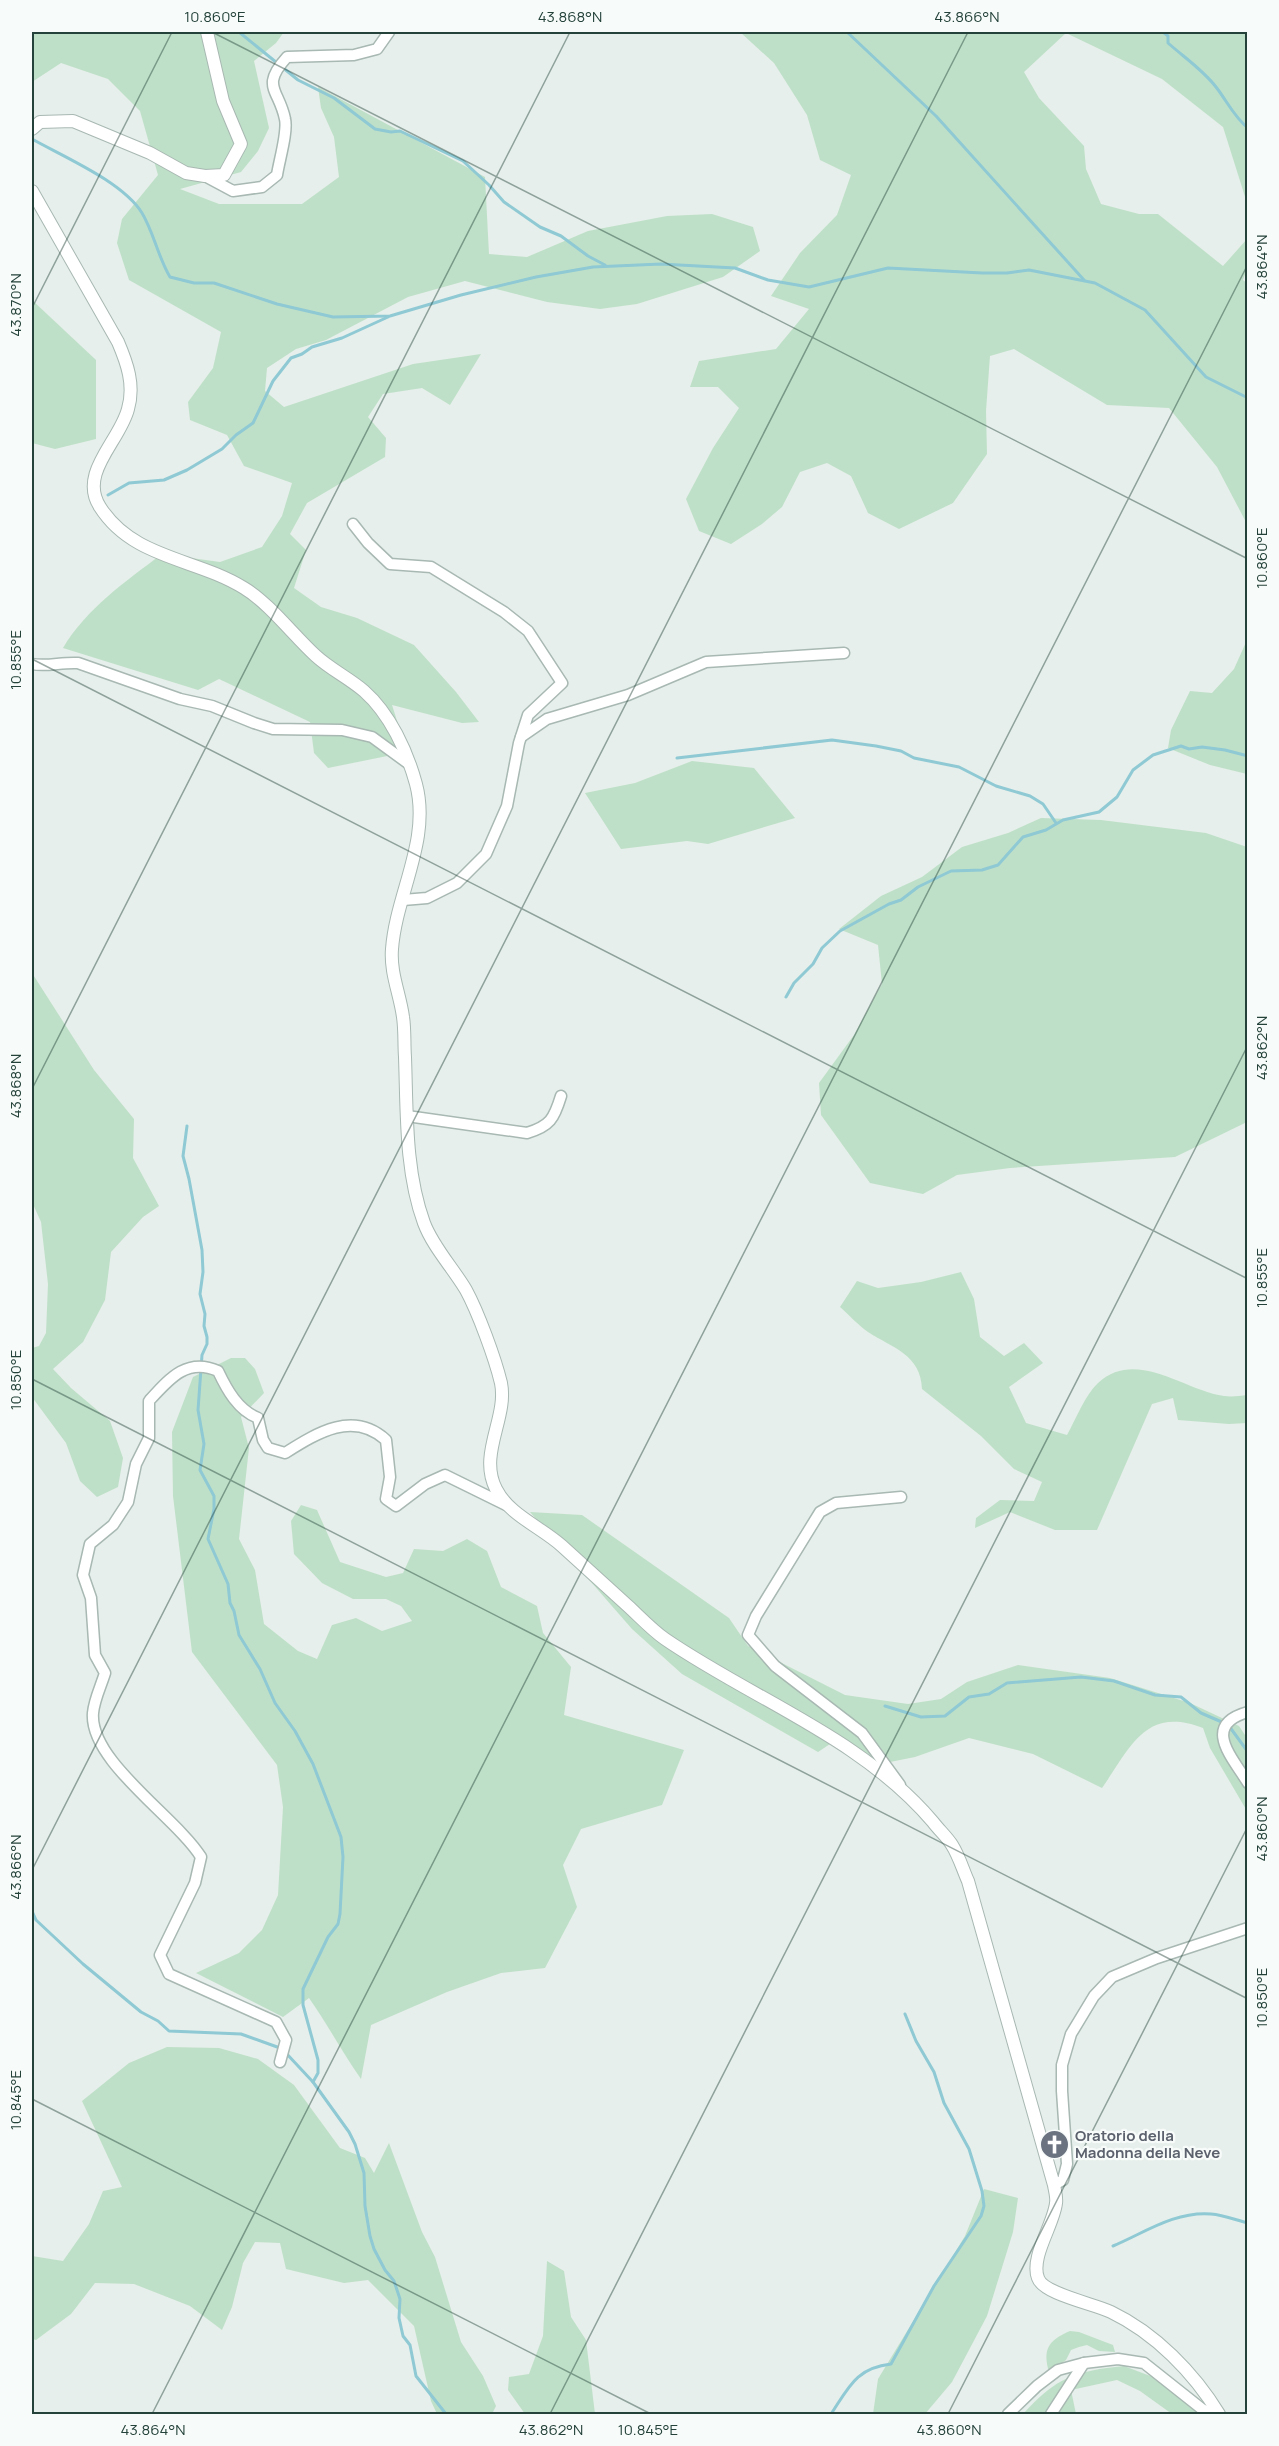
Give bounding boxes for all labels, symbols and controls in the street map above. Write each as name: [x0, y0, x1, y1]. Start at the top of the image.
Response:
text: 10.860°E: [184, 6, 246, 27]
text: 43.868°N: [538, 6, 602, 27]
text: 43.866°N: [934, 6, 1000, 27]
text: 43.864°N: [1251, 235, 1272, 299]
text: 43.870°N: [5, 273, 26, 337]
text: 10.860°E: [1251, 527, 1272, 589]
text: 10.855°E: [5, 630, 26, 690]
text: 43.862°N: [1251, 1016, 1272, 1080]
text: 43.868°N: [5, 1054, 26, 1118]
text: 10.855°E: [1251, 1248, 1272, 1308]
text: 10.850°E: [5, 1350, 26, 1410]
text: 43.860°N: [1251, 1796, 1272, 1862]
text: 43.866°N: [5, 1834, 26, 1900]
text: 10.850°E: [1251, 1968, 1272, 2028]
text: 10.845°E: [5, 2070, 26, 2130]
place label: Oratorio della Madonna della Neve: [1075, 2125, 1220, 2163]
church icon: Oratorio della Madonna della Neve: [1038, 2129, 1070, 2161]
text: 43.864°N: [121, 2419, 185, 2440]
text: 43.862°N: [519, 2419, 583, 2440]
text: 10.845°E: [618, 2419, 678, 2440]
text: 43.860°N: [916, 2419, 982, 2440]

